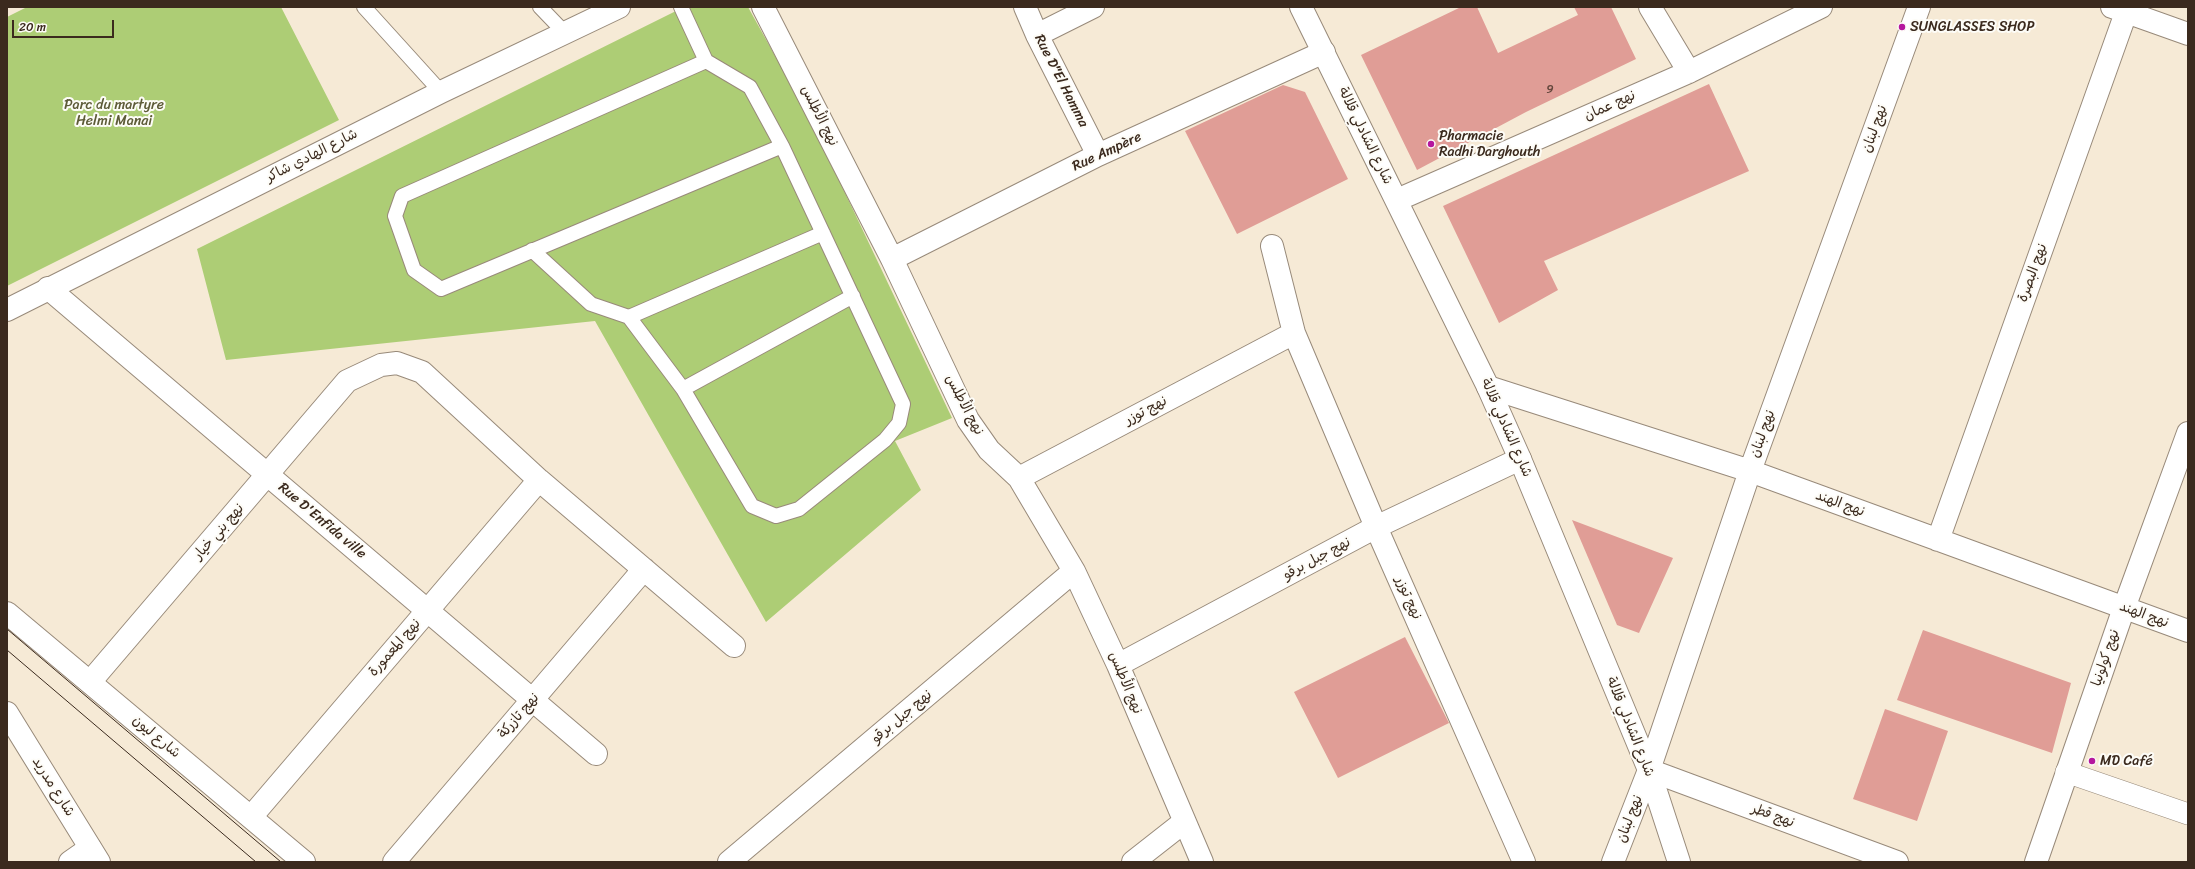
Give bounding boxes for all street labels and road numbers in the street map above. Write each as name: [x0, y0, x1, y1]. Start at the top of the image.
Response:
street label: Rue D"El Hamma: [1030, 32, 1092, 130]
street label: نهج الأطلس: [797, 83, 841, 149]
street label: شارع الشادلي قلالة: [1334, 85, 1396, 187]
street label: نهج عمان: [1582, 87, 1638, 125]
street label: نهج لبنان: [1859, 103, 1891, 155]
street label: شارع الهادي شاكر: [263, 126, 361, 186]
street label: Rue Ampère: [1070, 129, 1144, 175]
street label: نهج البصرة: [2015, 241, 2051, 305]
street label: نهج الأطلس: [941, 372, 987, 438]
street label: شارع الشادلي قلالة: [1477, 376, 1535, 480]
street label: نهج توزر: [1122, 393, 1170, 429]
street label: نهج لبنان: [1747, 408, 1779, 460]
street label: Rue D'Enfida ville: [275, 479, 369, 563]
street label: نهج الهند: [1813, 487, 1867, 521]
street label: نهج بني خيار: [190, 500, 248, 564]
street label: نهج جبل برقو: [1280, 534, 1354, 584]
street label: نهج توزر: [1391, 574, 1425, 622]
street label: نهج الهند: [2117, 598, 2171, 632]
street label: نهج المعمورة: [365, 616, 425, 680]
street label: نهج كولونيا: [2088, 627, 2124, 689]
street label: نهج الأطلس: [1104, 649, 1146, 717]
street label: شارع الشادلي قلالة: [1602, 675, 1658, 779]
street label: نهج جبل برقو: [868, 687, 936, 747]
street label: نهج تازركة: [495, 690, 543, 742]
street label: شارع ليون: [129, 712, 183, 762]
street label: شارع مدريد: [28, 754, 78, 820]
street label: نهج لبنان: [1613, 793, 1647, 845]
street label: نهج قطر: [1749, 801, 1797, 831]

